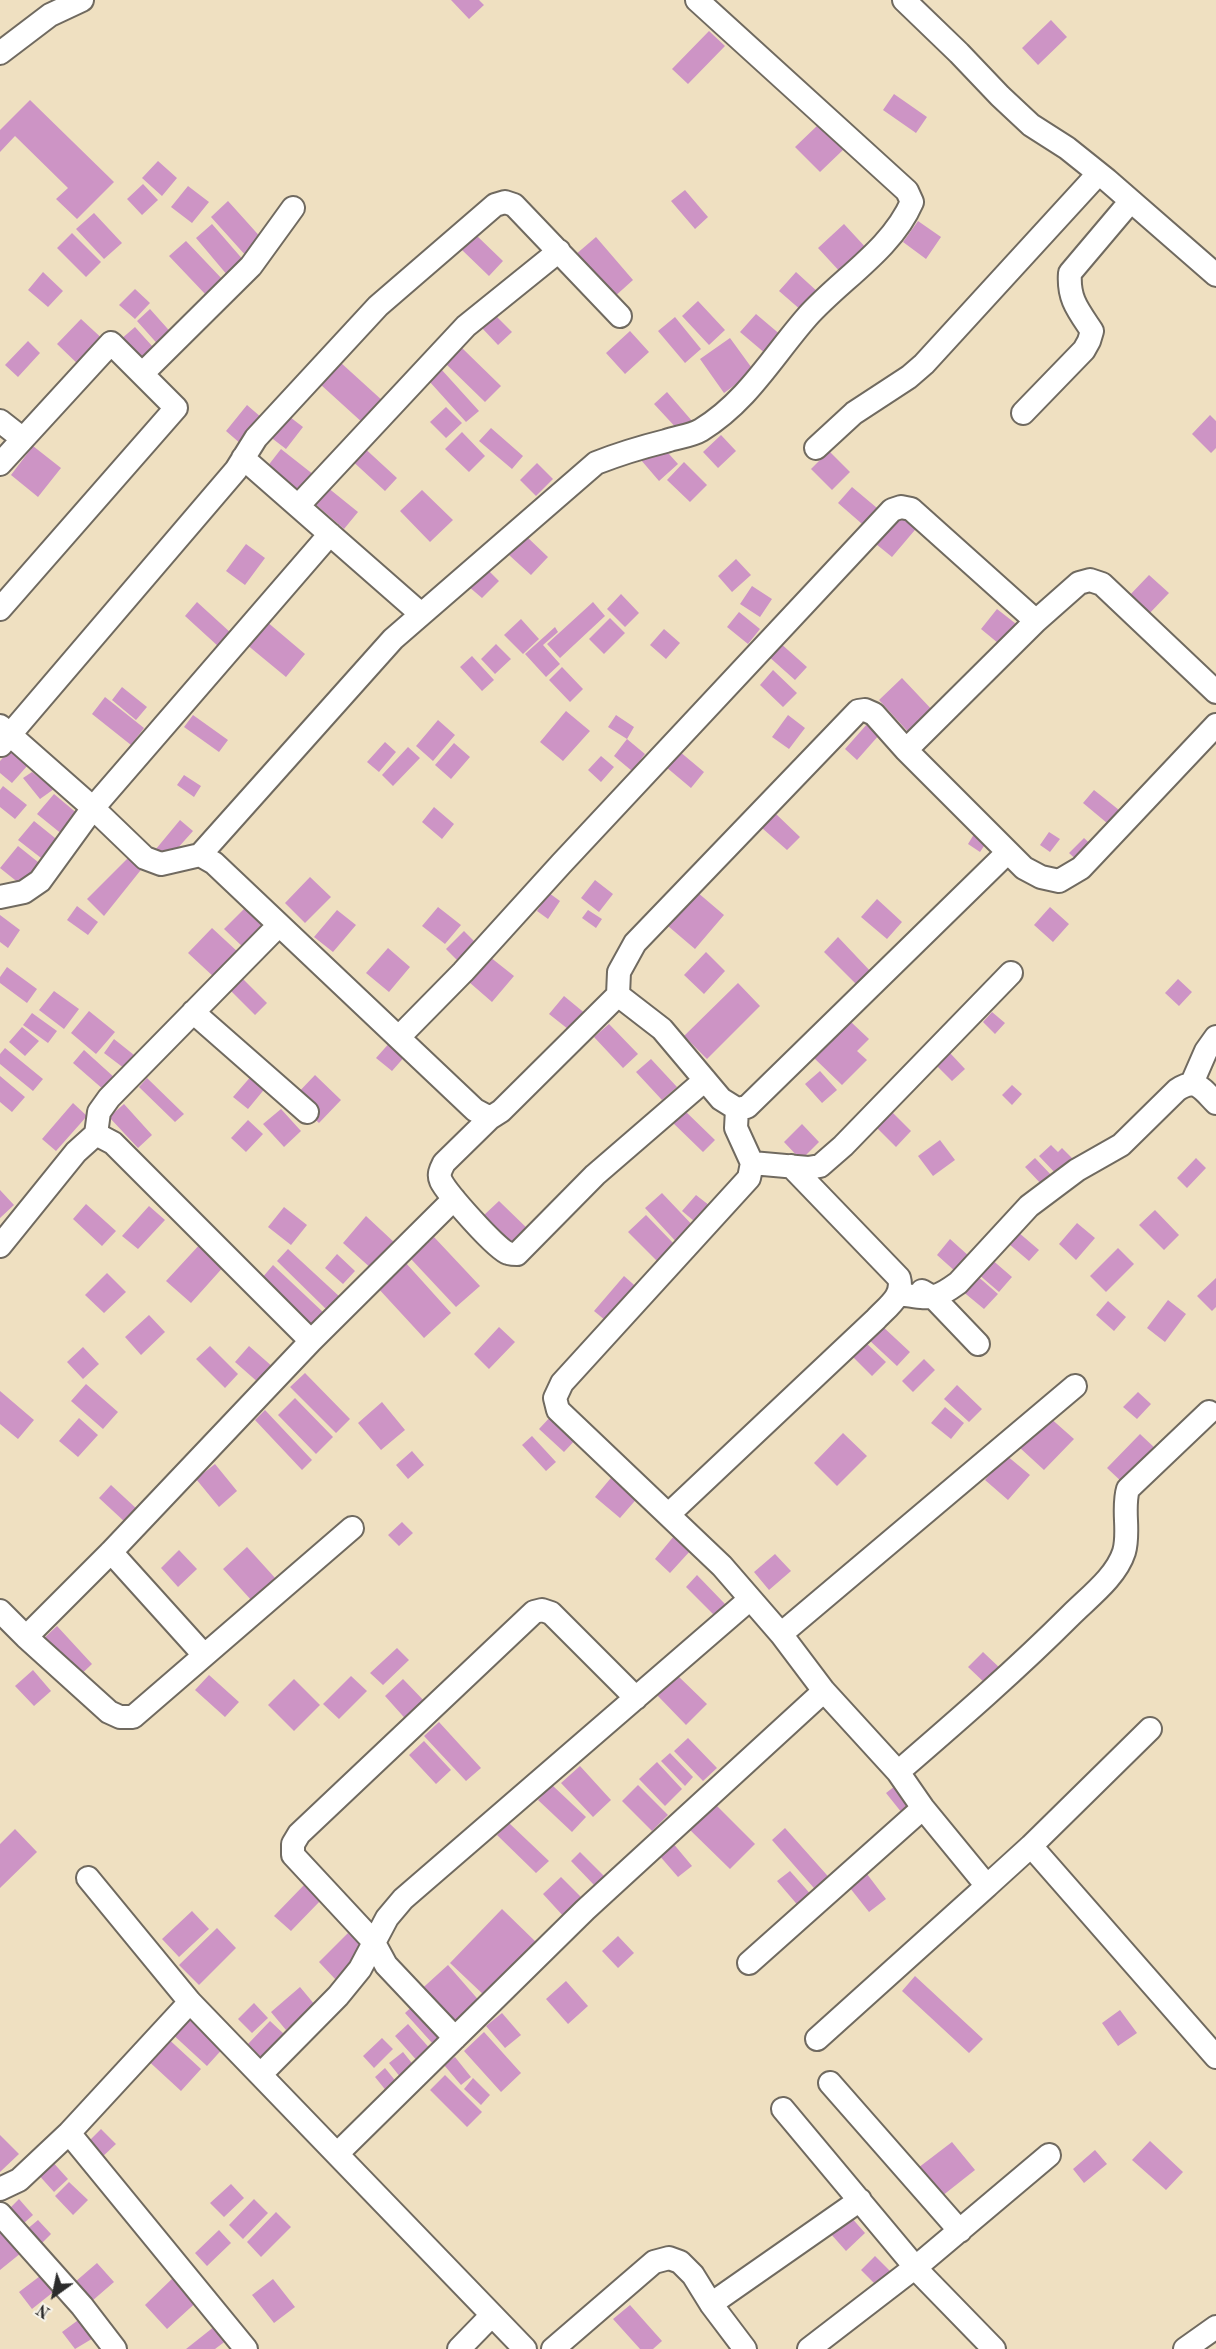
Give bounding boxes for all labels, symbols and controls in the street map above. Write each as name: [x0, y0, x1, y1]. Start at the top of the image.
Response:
north arrow: [24, 2265, 84, 2325]
text: N: [35, 2300, 54, 2320]

